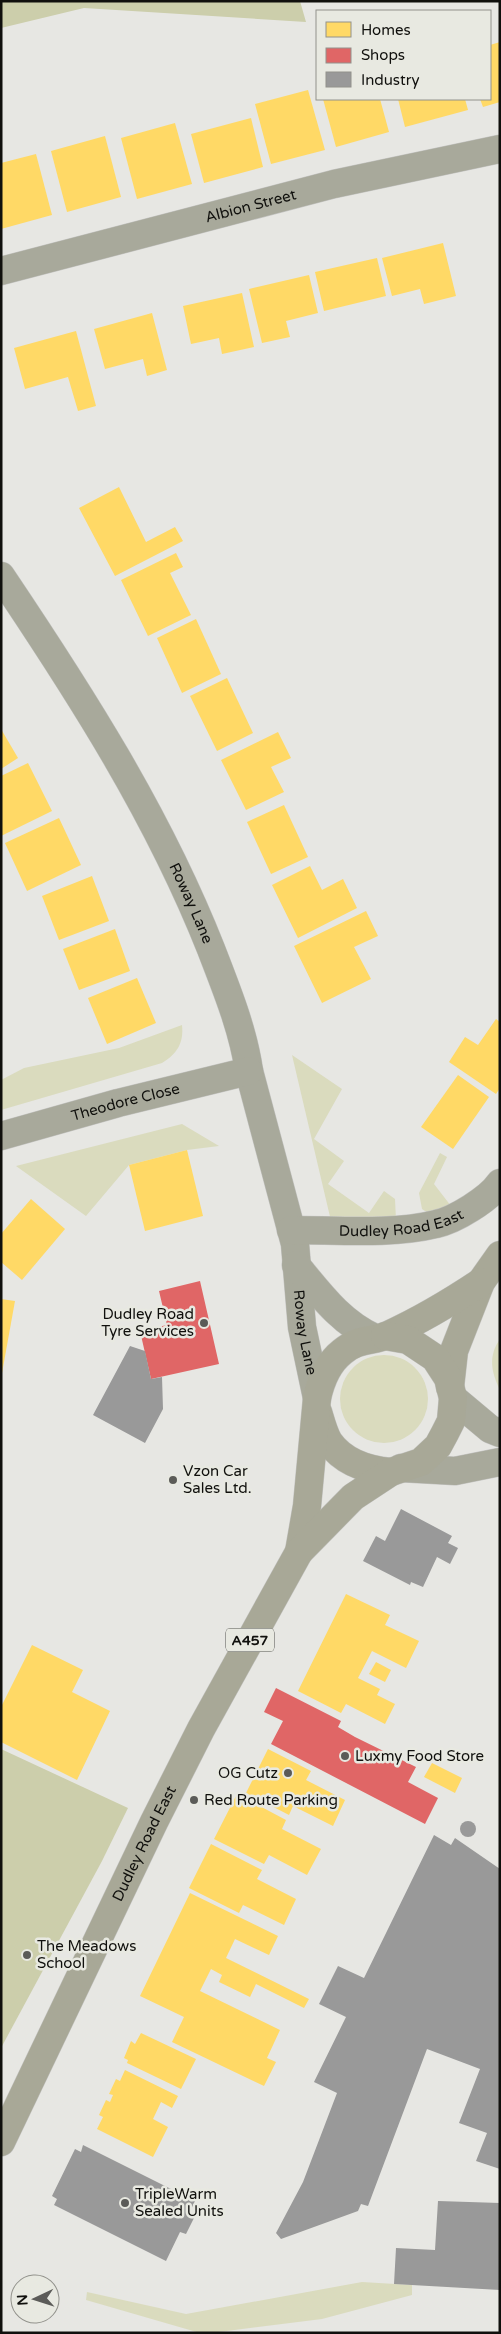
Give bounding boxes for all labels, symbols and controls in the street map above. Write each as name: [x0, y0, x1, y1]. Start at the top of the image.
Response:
legend: [316, 10, 491, 100]
text: Homes: [361, 21, 411, 39]
text: Shops: [361, 46, 405, 64]
text: Industry: [361, 71, 420, 89]
street label: Albion Street: [203, 185, 298, 226]
street label: Roway Lane: [165, 860, 217, 946]
street label: Theodore Close: [69, 1079, 181, 1125]
street label: Dudley Road East: [339, 1205, 467, 1240]
street label: Roway Lane: [290, 1289, 321, 1377]
place label: Dudley Road Tyre Services: [101, 1305, 194, 1340]
marker: Dudley Road Tyre Services: [198, 1317, 210, 1329]
place label: Vzon Car Sales Ltd.: [183, 1462, 252, 1497]
marker: Vzon Car Sales Ltd.: [167, 1474, 179, 1486]
road number: A457: [226, 1628, 274, 1652]
place label: Luxmy Food Store: [355, 1747, 484, 1765]
marker: Luxmy Food Store: [339, 1750, 351, 1762]
place label: OG Cutz: [218, 1764, 278, 1782]
marker: OG Cutz: [282, 1767, 294, 1779]
street label: Dudley Road East: [108, 1782, 180, 1904]
place label: Red Route Parking: [204, 1791, 338, 1809]
marker: Red Route Parking: [188, 1794, 200, 1806]
place label: The Meadows School: [37, 1937, 136, 1972]
marker: The Meadows School: [21, 1949, 33, 1961]
place label: TripleWarm Sealed Units: [135, 2185, 224, 2220]
marker: TripleWarm Sealed Units: [119, 2197, 131, 2209]
north arrow: [10, 2274, 60, 2324]
text: N: [14, 2294, 31, 2306]

